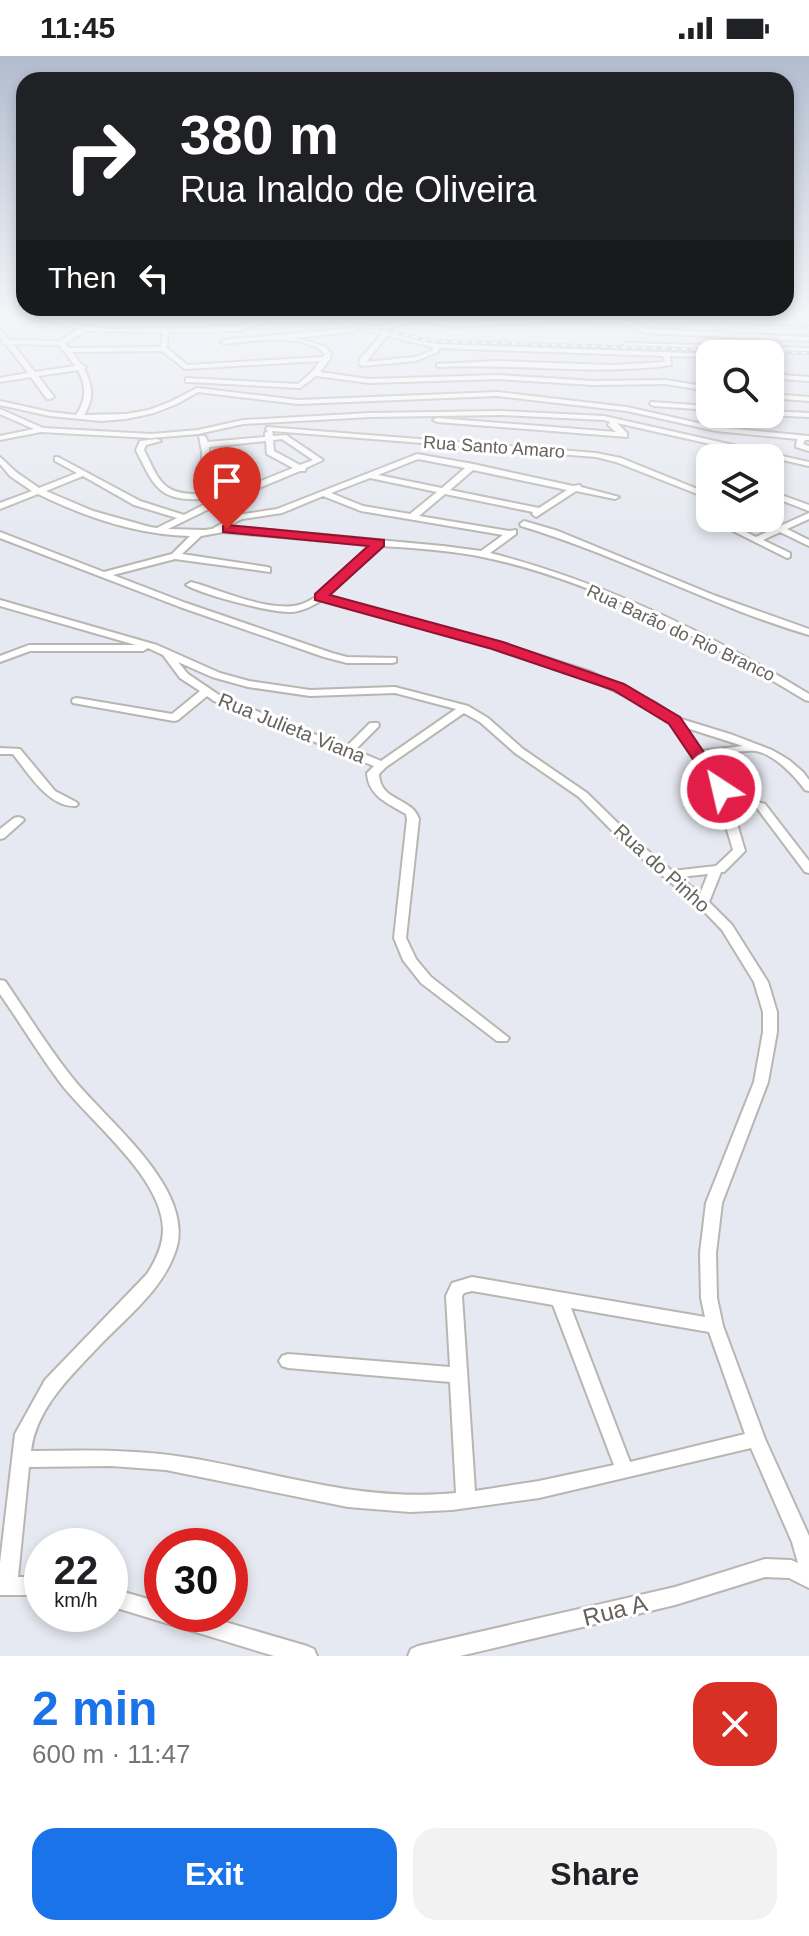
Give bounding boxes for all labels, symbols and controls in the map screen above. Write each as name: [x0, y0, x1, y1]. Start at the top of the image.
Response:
text: 11:45: [40, 11, 115, 44]
text: 380 m: [180, 103, 339, 166]
icon: right: [48, 104, 152, 208]
text: Rua Inaldo de Oliveira: [180, 169, 536, 210]
icon: left: [132, 256, 176, 300]
text: Then: [48, 261, 116, 294]
map controls: [696, 340, 784, 532]
button: search: [696, 340, 784, 428]
street label: Rua Santo Amaro: [422, 432, 566, 462]
button: layers: [696, 444, 784, 532]
pin: [193, 447, 261, 529]
icon: arrive: [205, 459, 249, 503]
street label: Rua Barão do Rio Branco: [584, 581, 778, 685]
street label: Rua Julieta Viana: [215, 689, 369, 768]
position arrow: [679, 747, 763, 831]
street label: Rua do Pinho: [610, 819, 714, 917]
speed limit sign: 30: [144, 1528, 248, 1632]
text: 22: [54, 1548, 98, 1592]
text: km/h: [54, 1589, 98, 1611]
street label: Rua A: [580, 1589, 650, 1631]
text: 2 min: [32, 1682, 157, 1735]
button: close: [693, 1682, 777, 1766]
text: 600 m · 11:47: [32, 1739, 191, 1769]
button: Exit: [32, 1828, 397, 1920]
button: Share: [413, 1828, 777, 1920]

